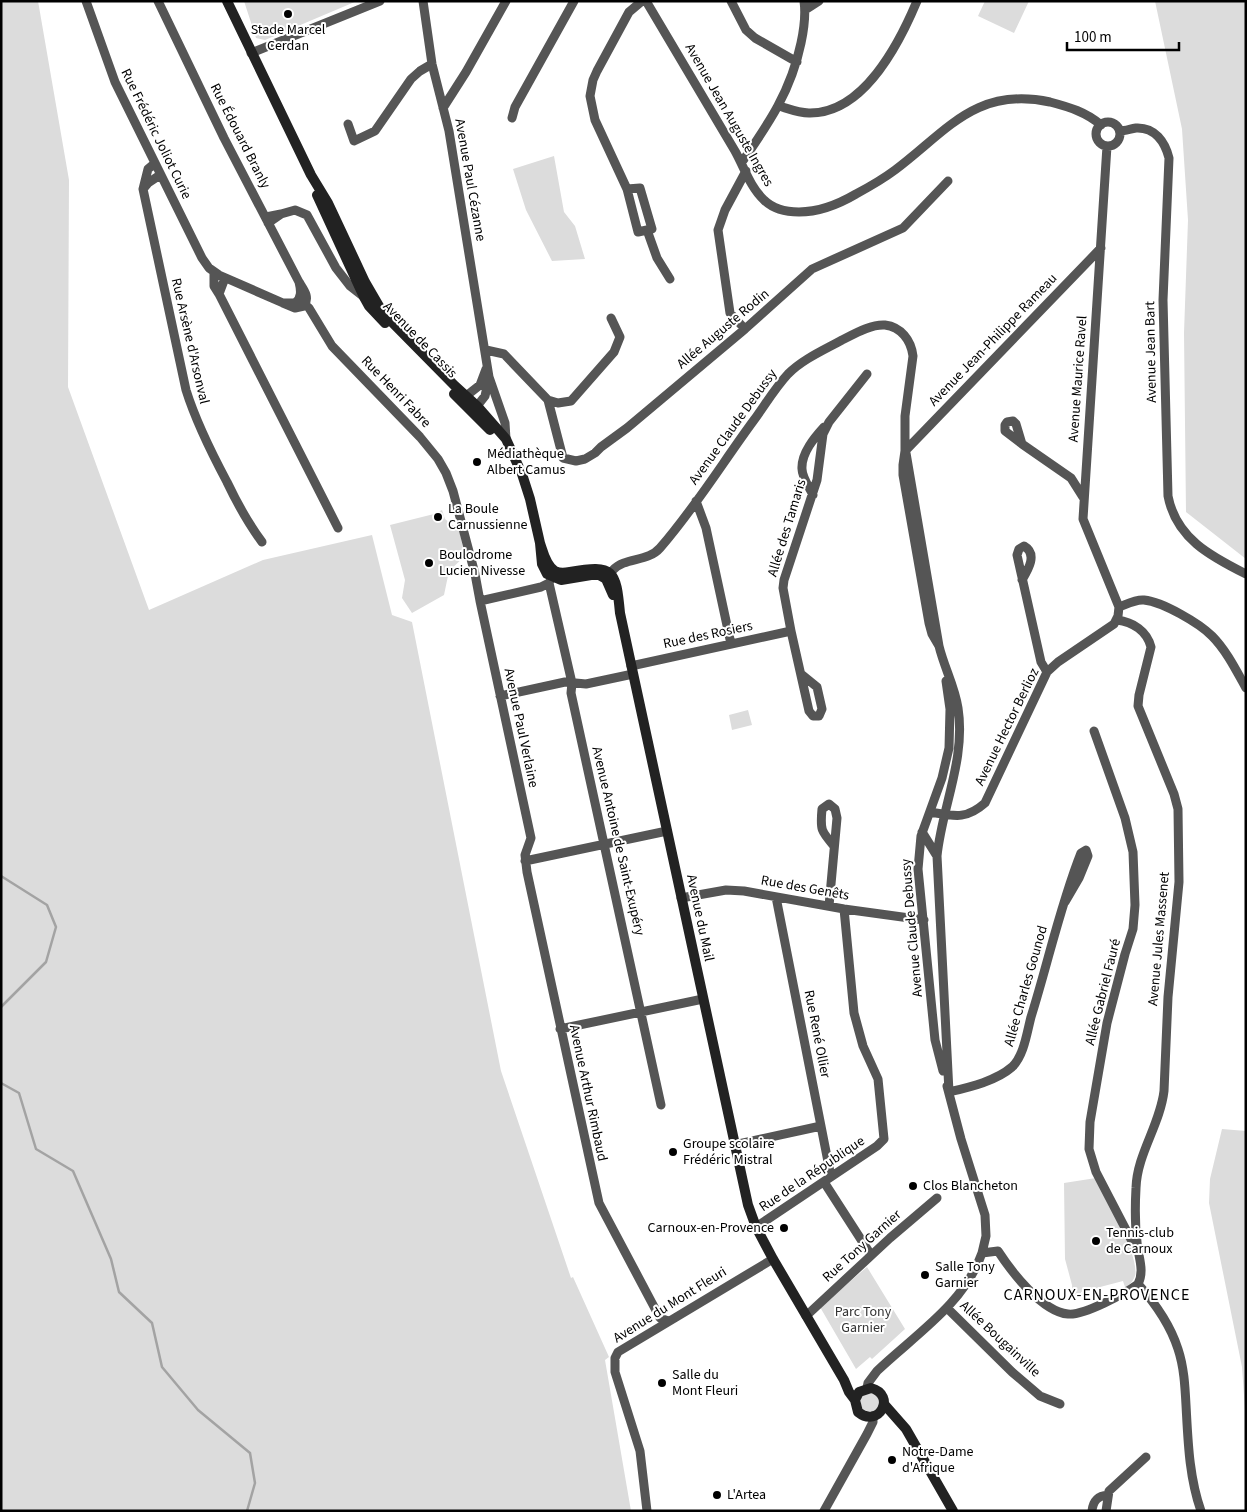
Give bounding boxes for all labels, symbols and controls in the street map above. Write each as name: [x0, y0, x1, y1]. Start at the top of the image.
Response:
marker: Stade Marcel Cerdan: [282, 8, 294, 20]
place label: Stade Marcel Cerdan: [251, 20, 326, 56]
scale bar: [1067, 20, 1180, 52]
text: 100 m: [1074, 27, 1112, 48]
street label: Avenue Jean Auguste Ingres: [680, 40, 778, 190]
street label: Rue Frédéric Joliot Curie: [116, 65, 196, 203]
street label: Rue Édouard Branly: [205, 80, 275, 192]
street label: Avenue Paul Cézanne: [449, 117, 491, 243]
street label: Avenue Jean-Philippe Rameau: [924, 269, 1062, 411]
street label: Rue Arsène d'Arsonval: [166, 276, 214, 406]
street label: Allée Auguste Rodin: [672, 284, 774, 374]
street label: Avenue de Cassis: [378, 297, 462, 383]
street label: Avenue Jean Bart: [1140, 301, 1162, 403]
street label: Avenue Maurice Ravel: [1064, 315, 1092, 443]
street label: Rue Henri Fabre: [356, 352, 436, 432]
street label: Avenue Claude Debussy: [684, 365, 782, 489]
place label: Médiathèque Albert Camus: [487, 444, 566, 480]
marker: Médiathèque Albert Camus: [471, 456, 483, 468]
street label: Allée des Tamaris: [763, 477, 811, 579]
place label: La Boule Carnussienne: [448, 499, 528, 535]
marker: La Boule Carnussienne: [432, 511, 444, 523]
place label: Boulodrome Lucien Nivesse: [439, 545, 525, 581]
marker: Boulodrome Lucien Nivesse: [423, 557, 435, 569]
street label: Rue des Rosiers: [661, 616, 755, 654]
street label: Avenue Hector Berlioz: [970, 665, 1044, 789]
street label: Avenue Paul Verlaine: [499, 666, 543, 790]
street label: Avenue Antoine de Saint-Exupéry: [587, 745, 650, 938]
street label: Avenue Claude Debussy: [896, 857, 928, 998]
street label: Rue des Genêts: [759, 870, 851, 906]
street label: Avenue Jules Massenet: [1143, 871, 1175, 1007]
street label: Avenue du Mail: [681, 873, 719, 964]
street label: Allée Charles Gounod: [999, 923, 1053, 1049]
street label: Allée Gabriel Fauré: [1080, 937, 1126, 1047]
street label: Rue René Ollier: [799, 988, 835, 1080]
street label: Avenue Arthur Rimbaud: [564, 1023, 612, 1163]
street label: Rue de la République: [755, 1131, 869, 1217]
place label: Groupe scolaire Frédéric Mistral: [683, 1134, 774, 1170]
marker: Groupe scolaire Frédéric Mistral: [667, 1146, 679, 1158]
place label: Clos Blancheton: [923, 1176, 1018, 1196]
marker: Clos Blancheton: [907, 1180, 919, 1192]
street label: Rue Tony Garnier: [818, 1205, 906, 1287]
place label: Carnoux-en-Provence: [648, 1218, 774, 1238]
marker: Carnoux-en-Provence: [778, 1222, 790, 1234]
place label: Tennis-club de Carnoux: [1106, 1223, 1174, 1259]
marker: Tennis-club de Carnoux: [1090, 1235, 1102, 1247]
place label: Salle Tony Garnier: [935, 1257, 995, 1293]
street label: Avenue du Mont Fleuri: [609, 1262, 731, 1348]
marker: Salle Tony Garnier: [919, 1269, 931, 1281]
district label: CARNOUX-EN-PROVENCE: [1004, 1284, 1190, 1306]
street label: Allée Bougainville: [955, 1296, 1045, 1382]
park label: Parc Tony Garnier: [835, 1302, 892, 1338]
place label: Salle du Mont Fleuri: [672, 1365, 738, 1401]
marker: Salle du Mont Fleuri: [656, 1377, 668, 1389]
place label: Notre-Dame d'Afrique: [902, 1442, 974, 1478]
marker: Notre-Dame d'Afrique: [886, 1454, 898, 1466]
place label: L'Artea: [727, 1485, 766, 1505]
marker: L'Artea: [711, 1489, 723, 1501]

